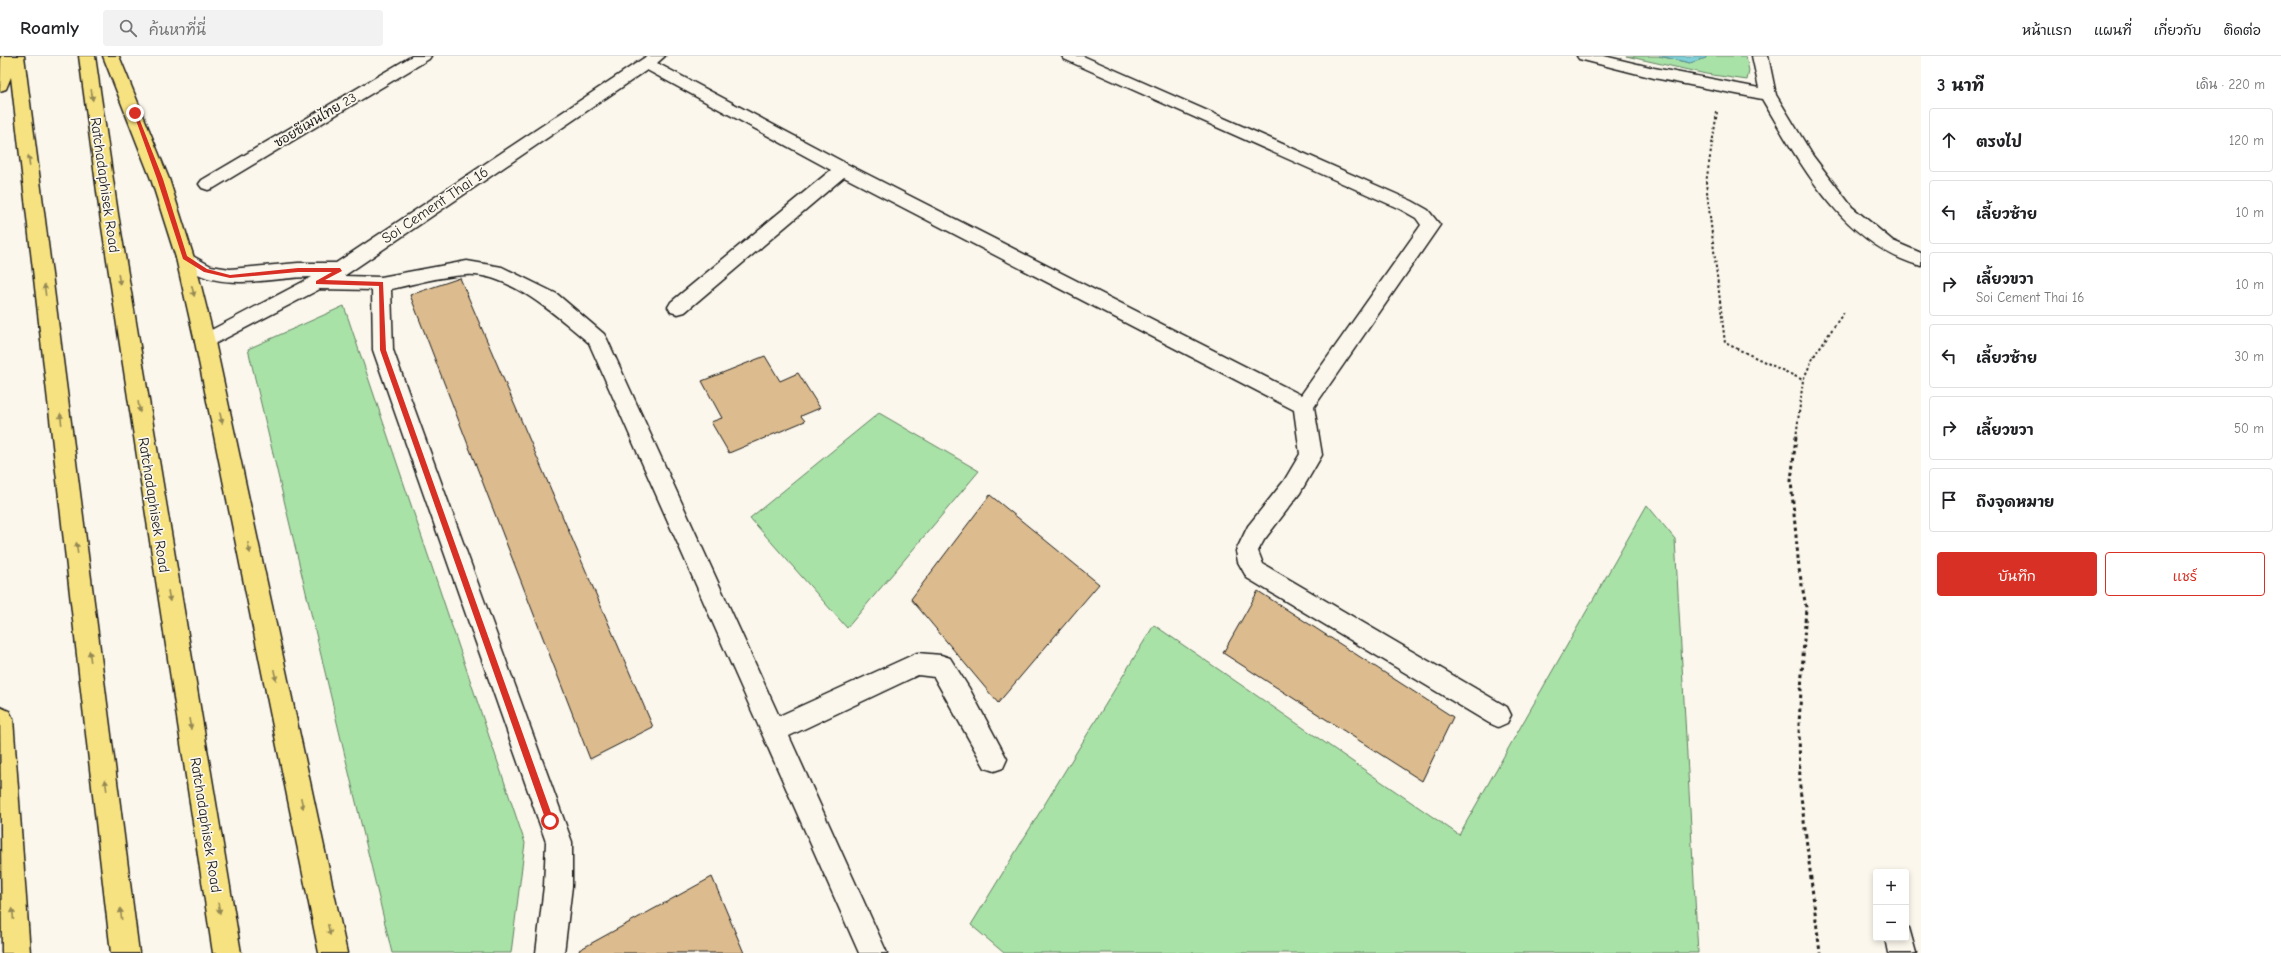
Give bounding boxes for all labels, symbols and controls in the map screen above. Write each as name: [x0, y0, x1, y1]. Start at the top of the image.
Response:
search box: [103, 10, 383, 46]
text: Roamly: [20, 17, 79, 39]
icon: search: [117, 17, 139, 39]
text: ค้นหาที่นี่: [149, 21, 206, 39]
text: หน้าแรก: [2022, 22, 2072, 39]
text: แผนที่: [2094, 22, 2132, 39]
text: เกี่ยวกับ: [2154, 22, 2201, 39]
text: ติดต่อ: [2223, 22, 2261, 39]
text: 3 นาที: [1937, 76, 1984, 95]
text: เดิน · 220 m: [2196, 77, 2265, 92]
street label: ซอยซีเมนไทย 23: [270, 88, 359, 150]
one-way arrow: [89, 89, 95, 101]
route end: [126, 104, 144, 122]
street label: Ratchadaphisek Road: [87, 116, 123, 254]
icon: ahead: [1938, 129, 1960, 151]
text: ตรงไป: [1976, 133, 2022, 151]
text: 120 m: [2229, 133, 2264, 148]
one-way arrow: [26, 155, 33, 167]
street label: Soi Cement Thai 16: [378, 163, 492, 247]
icon: left: [1938, 201, 1960, 223]
text: เลี้ยวซ้าย: [1976, 205, 2037, 223]
text: 10 m: [2236, 205, 2264, 220]
text: เลี้ยวขวา: [1976, 270, 2034, 288]
one-way arrow: [116, 273, 122, 285]
icon: right: [1938, 273, 1960, 295]
text: 10 m: [2236, 277, 2264, 292]
one-way arrow: [42, 284, 49, 296]
one-way arrow: [190, 285, 196, 297]
text: Soi Cement Thai 16: [1976, 290, 2084, 305]
icon: left: [1938, 345, 1960, 367]
text: เลี้ยวซ้าย: [1976, 349, 2037, 367]
text: 30 m: [2234, 349, 2264, 364]
one-way arrow: [136, 401, 142, 413]
one-way arrow: [219, 411, 225, 424]
one-way arrow: [58, 413, 65, 425]
icon: right: [1938, 417, 1960, 439]
text: เลี้ยวขวา: [1976, 421, 2034, 439]
text: 50 m: [2234, 421, 2264, 436]
street label: Ratchadaphisek Road: [134, 436, 174, 574]
icon: arrive: [1938, 489, 1960, 511]
text: ถึงจุดหมาย: [1976, 493, 2054, 511]
one-way arrow: [74, 542, 81, 554]
one-way arrow: [246, 542, 252, 554]
button: บันทึก: [1937, 552, 2097, 596]
button: แชร์: [2105, 552, 2265, 596]
one-way arrow: [166, 590, 172, 602]
one-way arrow: [87, 650, 94, 662]
one-way arrow: [273, 669, 279, 681]
one-way arrow: [187, 718, 193, 730]
street label: Ratchadaphisek Road: [186, 756, 226, 894]
one-way arrow: [102, 779, 109, 791]
one-way arrow: [299, 796, 305, 809]
route start: [541, 812, 559, 830]
map controls: [1873, 869, 1909, 941]
button: +: [1873, 869, 1909, 905]
one-way arrow: [216, 902, 222, 914]
button: −: [1873, 905, 1909, 941]
one-way arrow: [10, 908, 17, 920]
one-way arrow: [118, 908, 124, 920]
one-way arrow: [326, 924, 332, 936]

